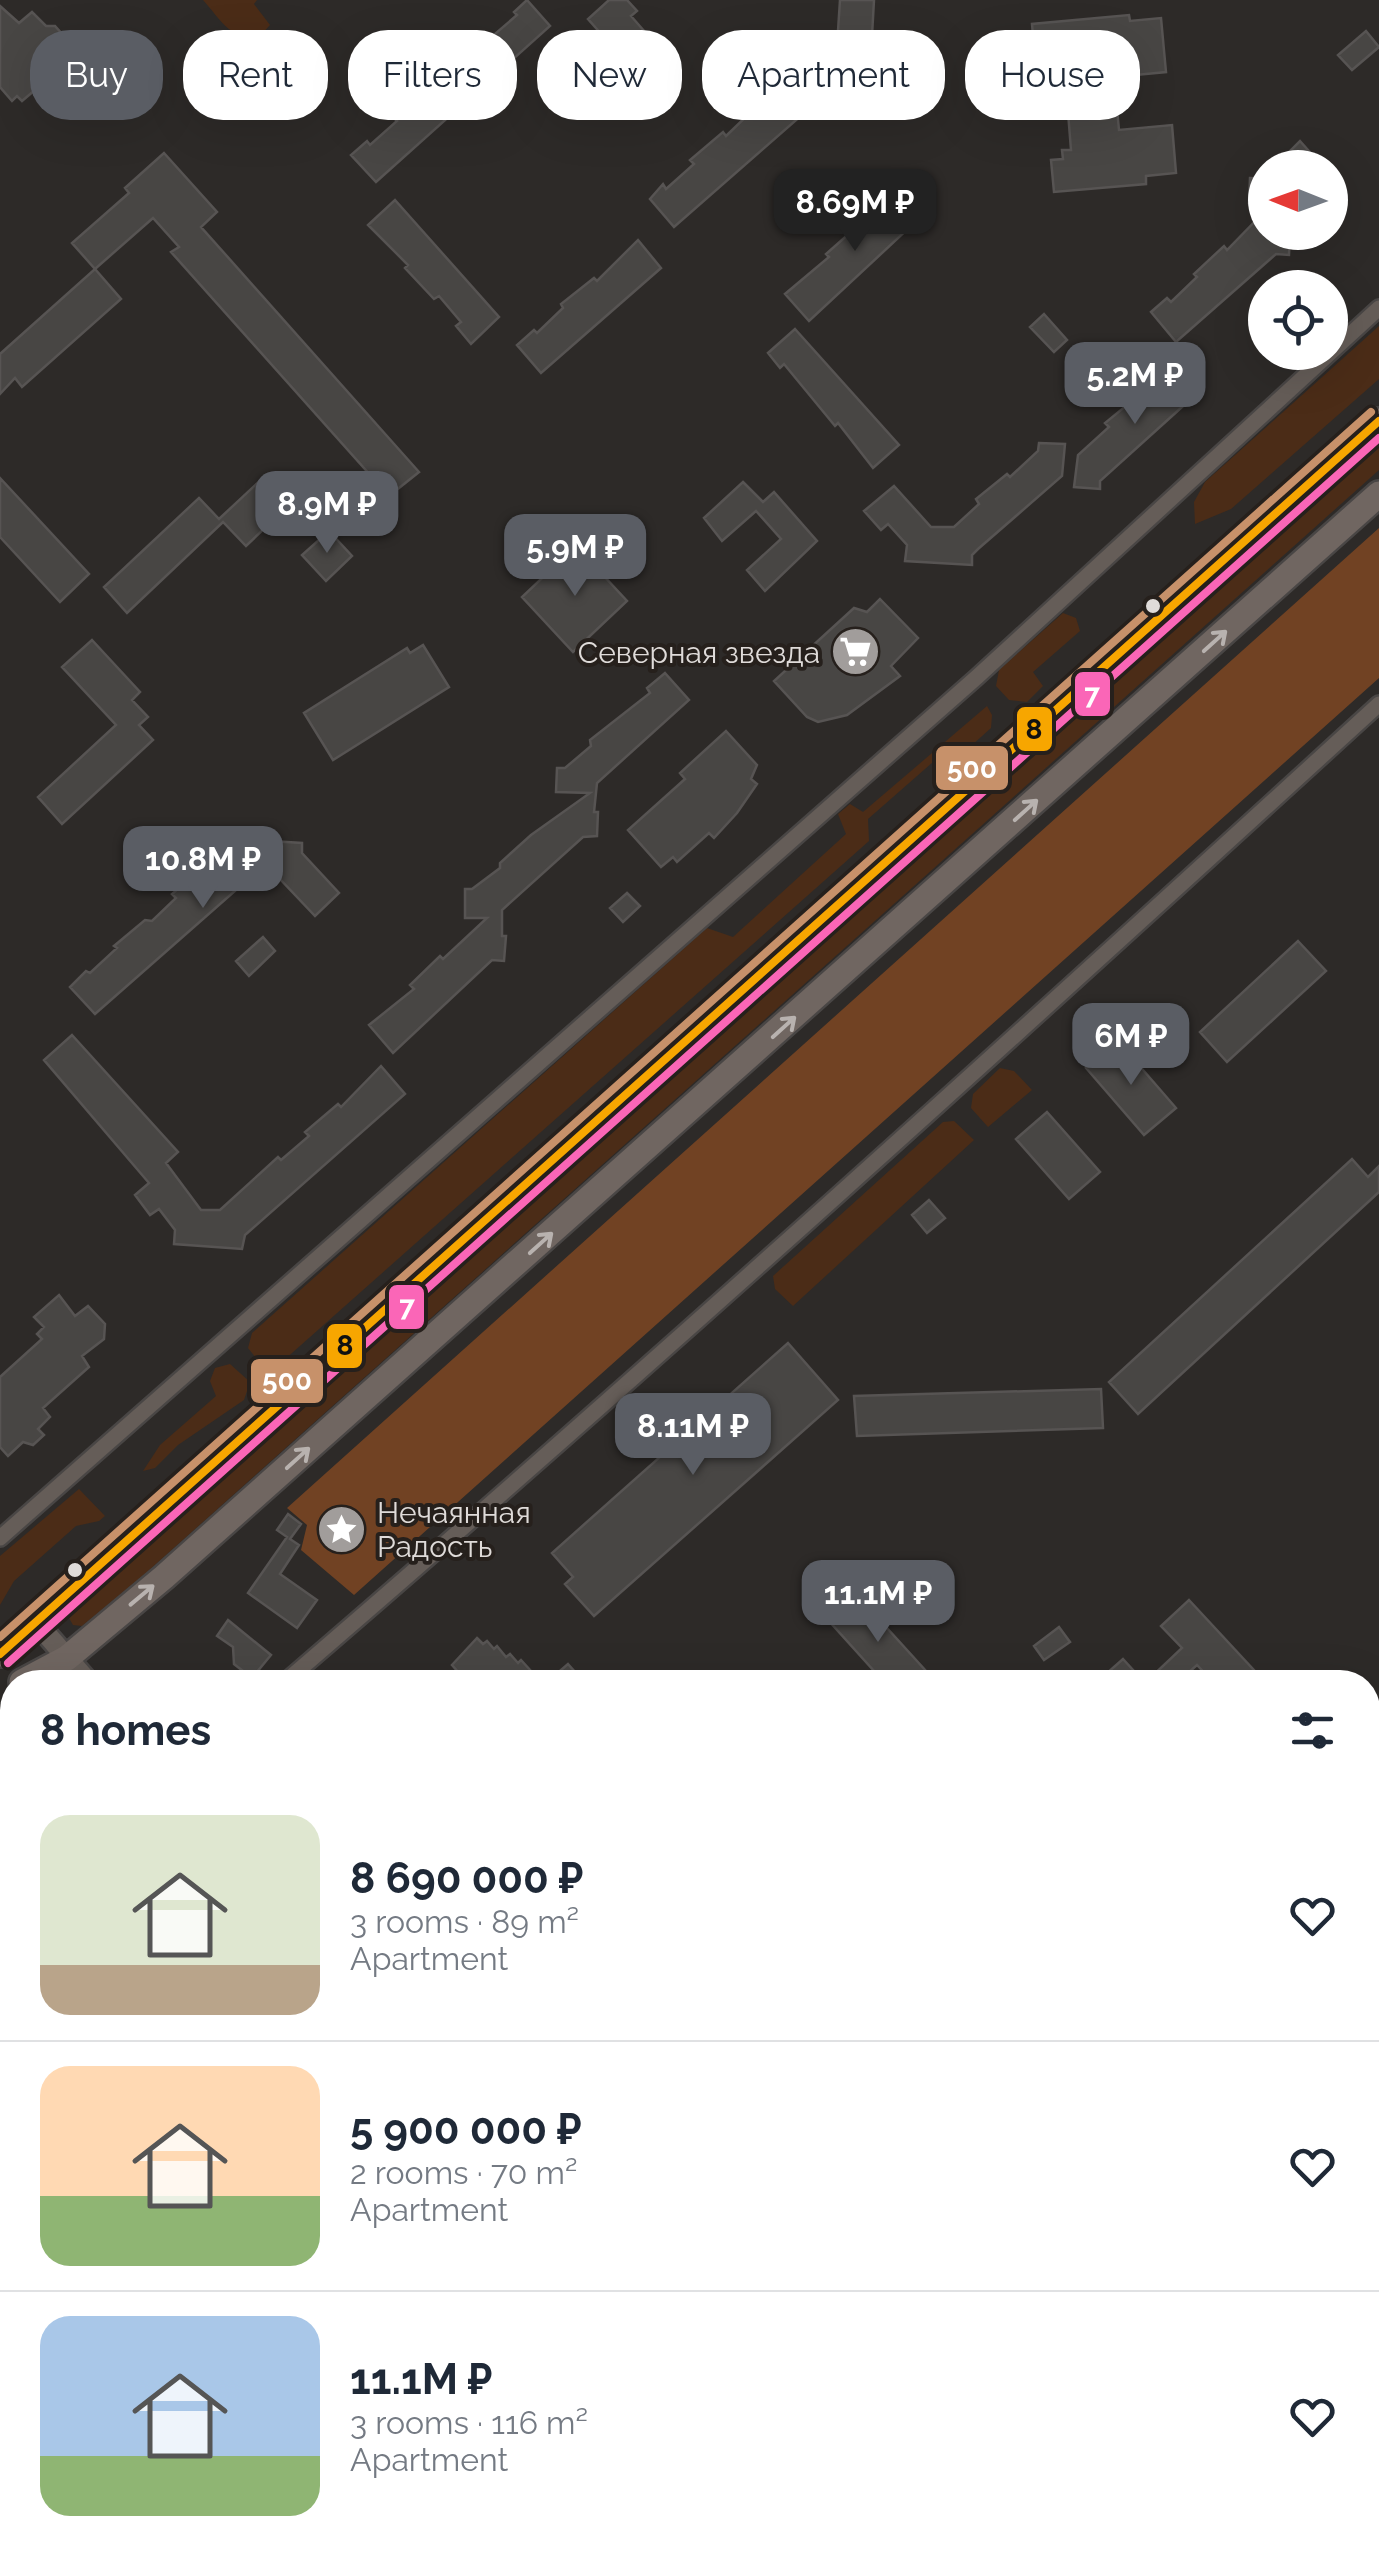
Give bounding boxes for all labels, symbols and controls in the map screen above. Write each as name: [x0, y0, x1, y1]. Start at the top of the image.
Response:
chip: Buy: [30, 30, 163, 120]
chip: Rent: [183, 30, 328, 120]
chip: Filters: [348, 30, 517, 120]
chip: New: [537, 30, 682, 120]
chip: Apartment: [702, 30, 945, 120]
chip: House: [965, 30, 1140, 120]
north arrow: [1248, 150, 1348, 250]
map controls: [1248, 150, 1348, 370]
pin: 8.69M ₽: [763, 169, 947, 254]
text: 8.69M ₽: [796, 183, 914, 220]
button: locate: [1248, 270, 1348, 370]
pin: 5.2M ₽: [1054, 342, 1216, 427]
text: 5.2M ₽: [1087, 356, 1183, 393]
pin: 8.9M ₽: [246, 471, 408, 556]
text: 8.9M ₽: [277, 485, 377, 522]
pin: 5.9M ₽: [494, 514, 656, 599]
text: 5.9M ₽: [526, 528, 624, 565]
unlabelled marker: [1143, 596, 1163, 616]
supermarket icon: Северная звезда: [829, 626, 881, 678]
one-way arrow: [1202, 629, 1227, 652]
place label: Северная звезда: [578, 635, 820, 670]
line badge: 7: [1073, 670, 1112, 718]
text: 7: [1084, 678, 1100, 711]
line badge: 8: [1015, 705, 1054, 753]
text: 8: [1026, 713, 1042, 746]
line badge: 500: [934, 744, 1010, 792]
text: 500: [947, 752, 997, 785]
one-way arrow: [1013, 798, 1038, 821]
pin: 10.8M ₽: [111, 826, 295, 911]
text: 10.8M ₽: [145, 840, 261, 877]
pin: 6M ₽: [1072, 1003, 1190, 1088]
one-way arrow: [771, 1015, 796, 1038]
text: 6M ₽: [1094, 1017, 1168, 1054]
one-way arrow: [528, 1231, 553, 1254]
line badge: 7: [387, 1283, 426, 1331]
text: 7: [399, 1290, 415, 1323]
line badge: 8: [325, 1322, 364, 1370]
text: 8: [337, 1329, 353, 1362]
line badge: 500: [249, 1357, 325, 1405]
text: 500: [262, 1364, 312, 1397]
pin: 8.11M ₽: [601, 1393, 785, 1478]
text: 8.11M ₽: [637, 1407, 749, 1444]
one-way arrow: [285, 1447, 310, 1470]
place label: Нечаянная Радость: [377, 1495, 531, 1564]
place icon: Нечаянная Радость: [316, 1503, 368, 1555]
unlabelled marker: [65, 1560, 85, 1580]
pin: 11.1M ₽: [786, 1560, 970, 1645]
text: 11.1M ₽: [824, 1574, 932, 1611]
one-way arrow: [128, 1585, 154, 1607]
icon: filters: [1285, 1703, 1340, 1758]
text: 8 homes: [40, 1706, 211, 1755]
text: 8 690 000 ₽: [350, 1854, 583, 1903]
icon: home: [120, 1855, 240, 1975]
icon: heart: [1285, 1888, 1340, 1943]
text: 3 rooms · 89 m²: [350, 1903, 579, 1940]
text: Apartment: [350, 1940, 508, 1977]
text: 5 900 000 ₽: [350, 2105, 582, 2154]
icon: home: [120, 2106, 240, 2226]
icon: heart: [1285, 2139, 1340, 2194]
text: 2 rooms · 70 m²: [350, 2154, 577, 2191]
text: Apartment: [350, 2191, 508, 2228]
text: 11.1M ₽: [350, 2355, 493, 2404]
icon: home: [120, 2356, 240, 2476]
icon: heart: [1285, 2389, 1340, 2444]
text: 3 rooms · 116 m²: [350, 2404, 588, 2441]
text: Apartment: [350, 2441, 508, 2478]

